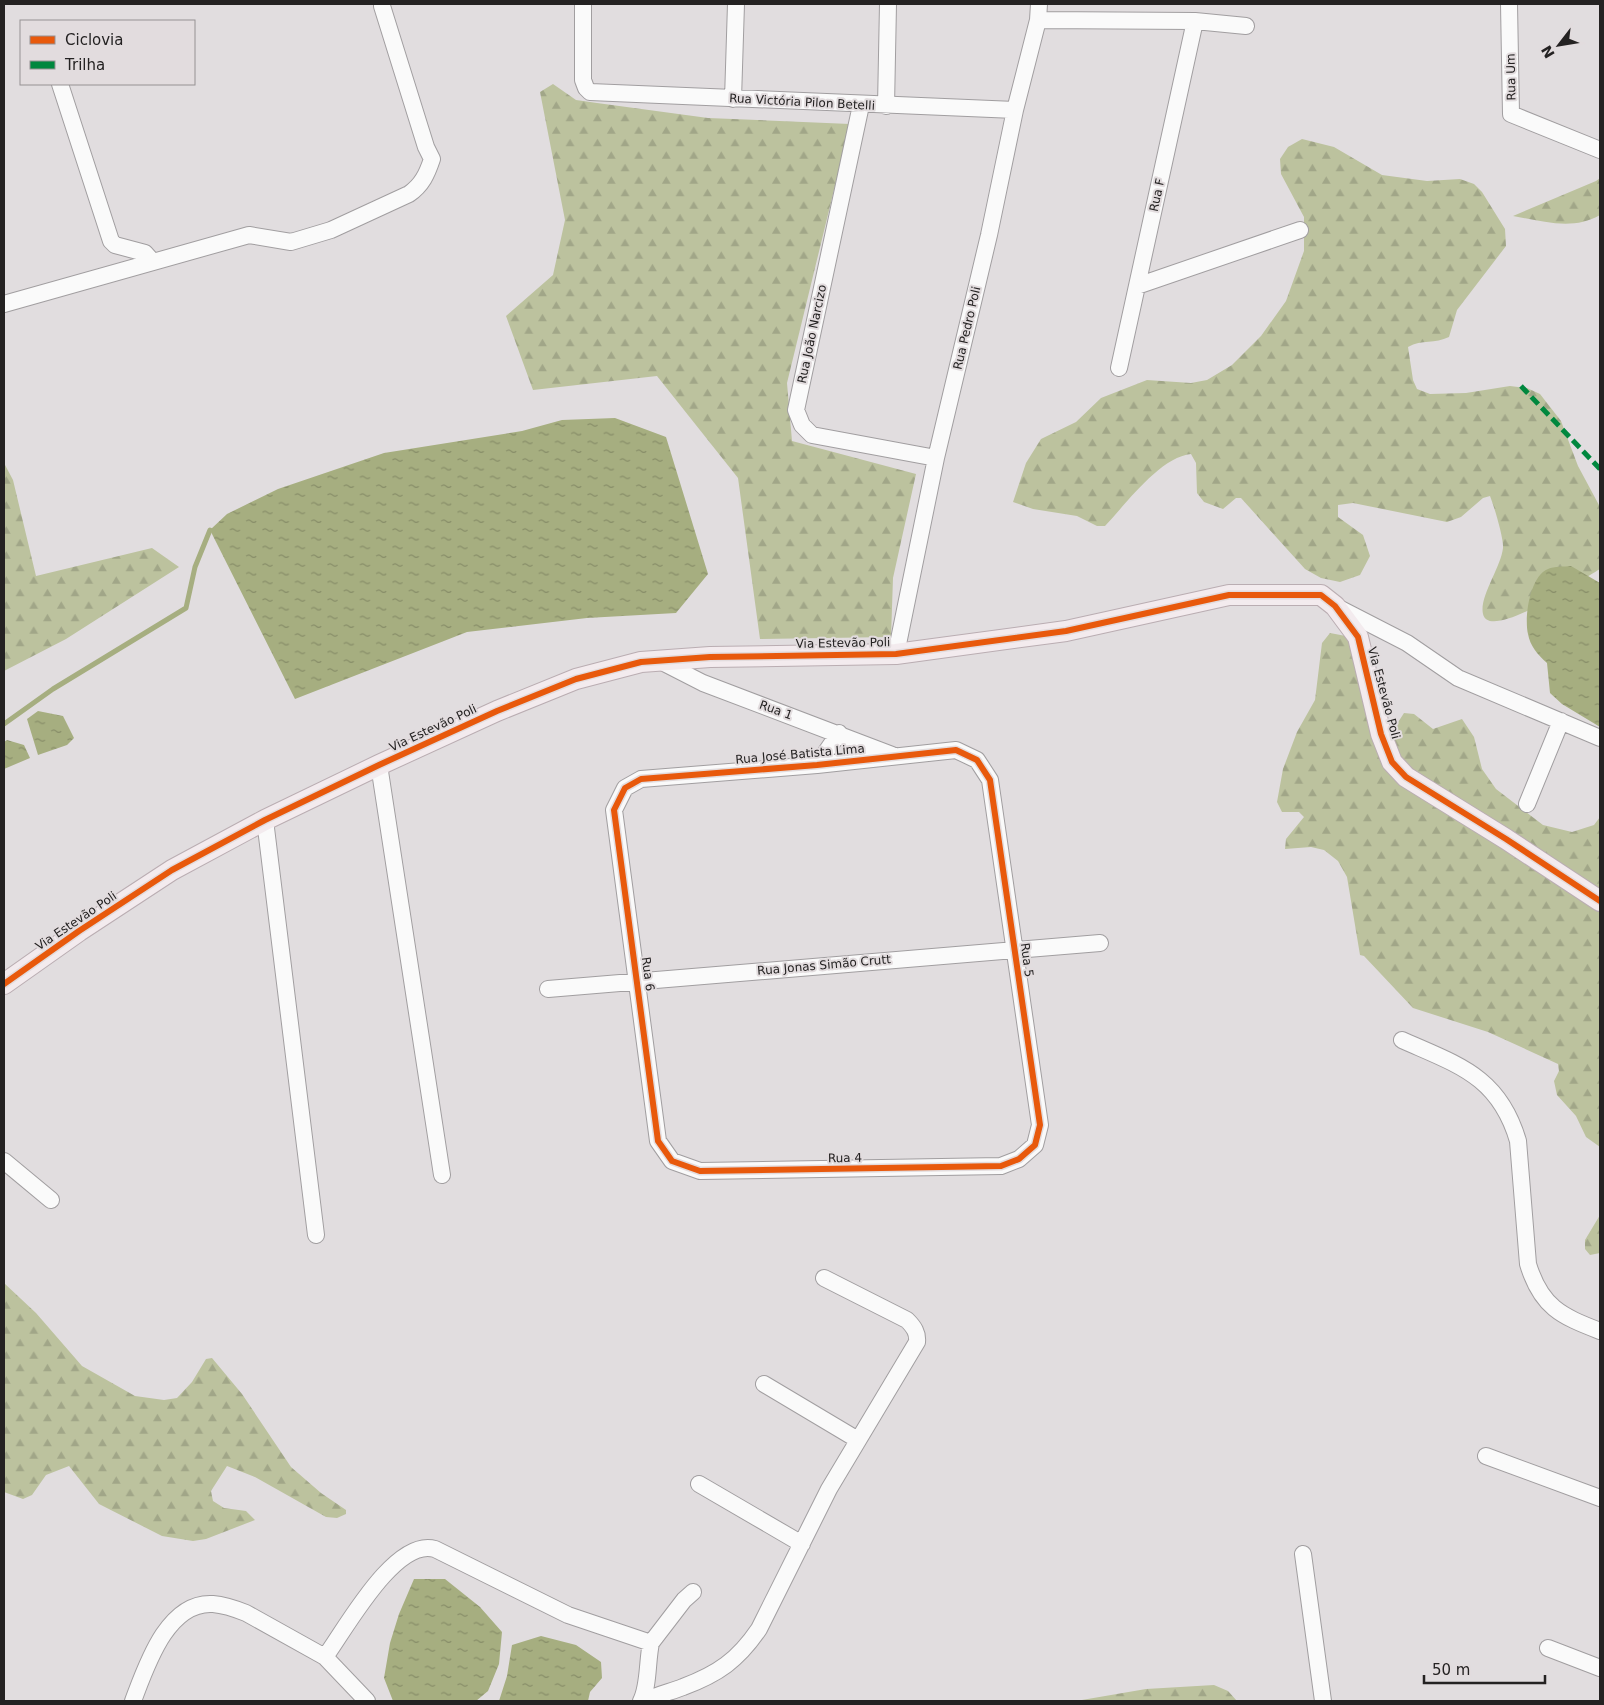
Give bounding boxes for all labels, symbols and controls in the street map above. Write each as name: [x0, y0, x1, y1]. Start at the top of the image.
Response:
legend: [20, 20, 195, 85]
north arrow: [1534, 20, 1584, 70]
text: Ciclovia: [65, 31, 123, 49]
text: N: [1538, 43, 1558, 61]
street label: Rua Um: [1504, 53, 1518, 101]
text: Trilha: [64, 56, 105, 74]
street label: Rua Victória Pilon Betelli: [729, 91, 875, 113]
street label: Rua F: [1147, 177, 1167, 213]
street label: Rua João Narcizo: [795, 283, 829, 385]
street label: Rua Pedro Poli: [951, 285, 983, 371]
street label: Via Estevão Poli: [795, 635, 891, 651]
street label: Via Estevão Poli: [1365, 645, 1403, 741]
street label: Rua 1: [758, 698, 794, 722]
street label: Via Estevão Poli: [387, 702, 479, 754]
street label: Rua José Batista Lima: [735, 741, 865, 767]
street label: Via Estevão Poli: [33, 889, 119, 953]
street label: Rua 5: [1018, 942, 1036, 978]
street label: Rua Jonas Simão Crutt: [757, 952, 892, 978]
street label: Rua 6: [639, 956, 657, 992]
street label: Rua 4: [828, 1151, 862, 1165]
scale bar: [1424, 1652, 1545, 1684]
text: 50 m: [1432, 1661, 1470, 1679]

